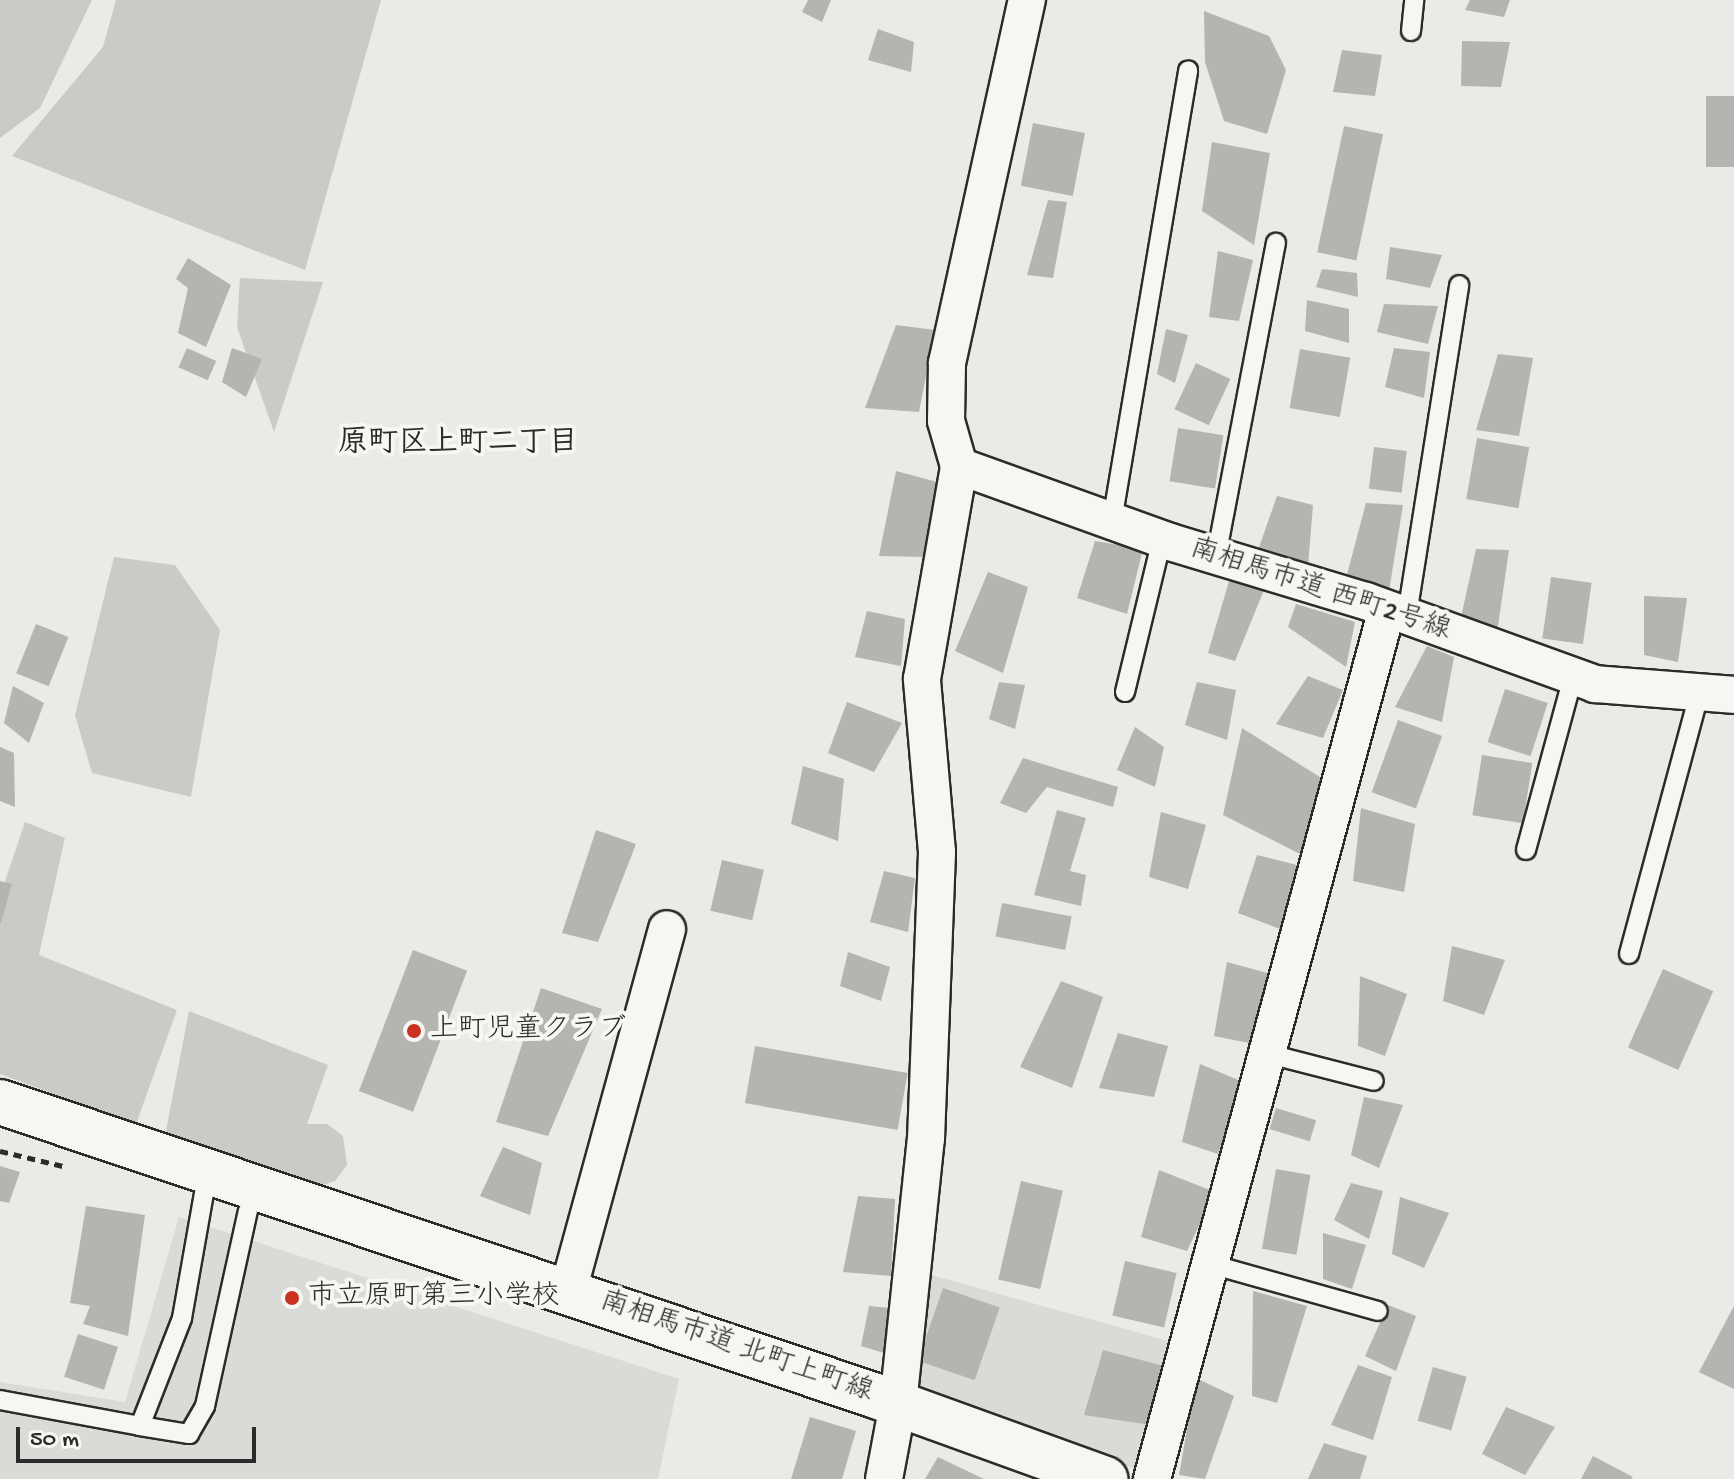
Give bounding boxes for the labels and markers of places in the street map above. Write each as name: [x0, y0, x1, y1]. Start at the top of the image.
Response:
place label: 上町児童クラブ: [430, 1014, 626, 1048]
marker: 上町児童クラブ: [405, 1022, 423, 1040]
place label: 市立原町第三小学校: [308, 1281, 560, 1315]
marker: 市立原町第三小学校: [283, 1289, 301, 1307]

